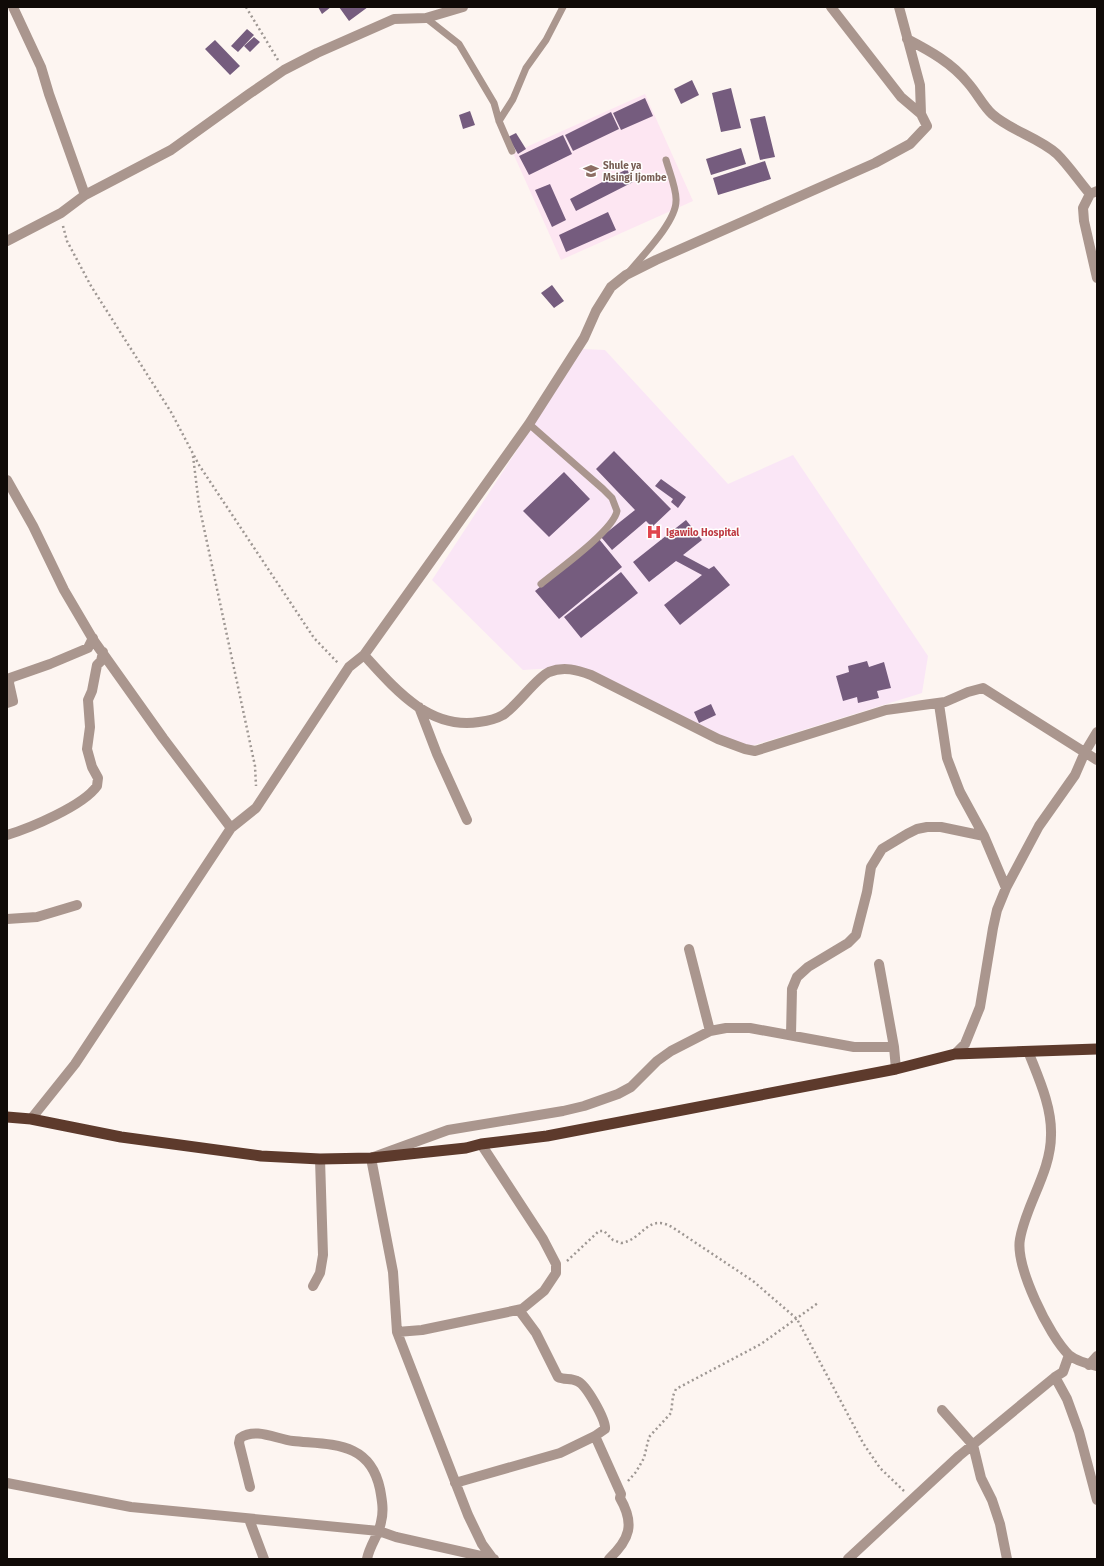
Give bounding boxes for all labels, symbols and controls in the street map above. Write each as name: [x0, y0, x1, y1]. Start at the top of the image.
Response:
place label: Shule ya Msingi Ijombe: [603, 160, 667, 184]
school or university icon: Shule ya Msingi Ijombe: [582, 162, 600, 180]
hospital icon: Igawilo Hospital: [645, 523, 663, 541]
place label: Igawilo Hospital: [666, 527, 739, 539]

